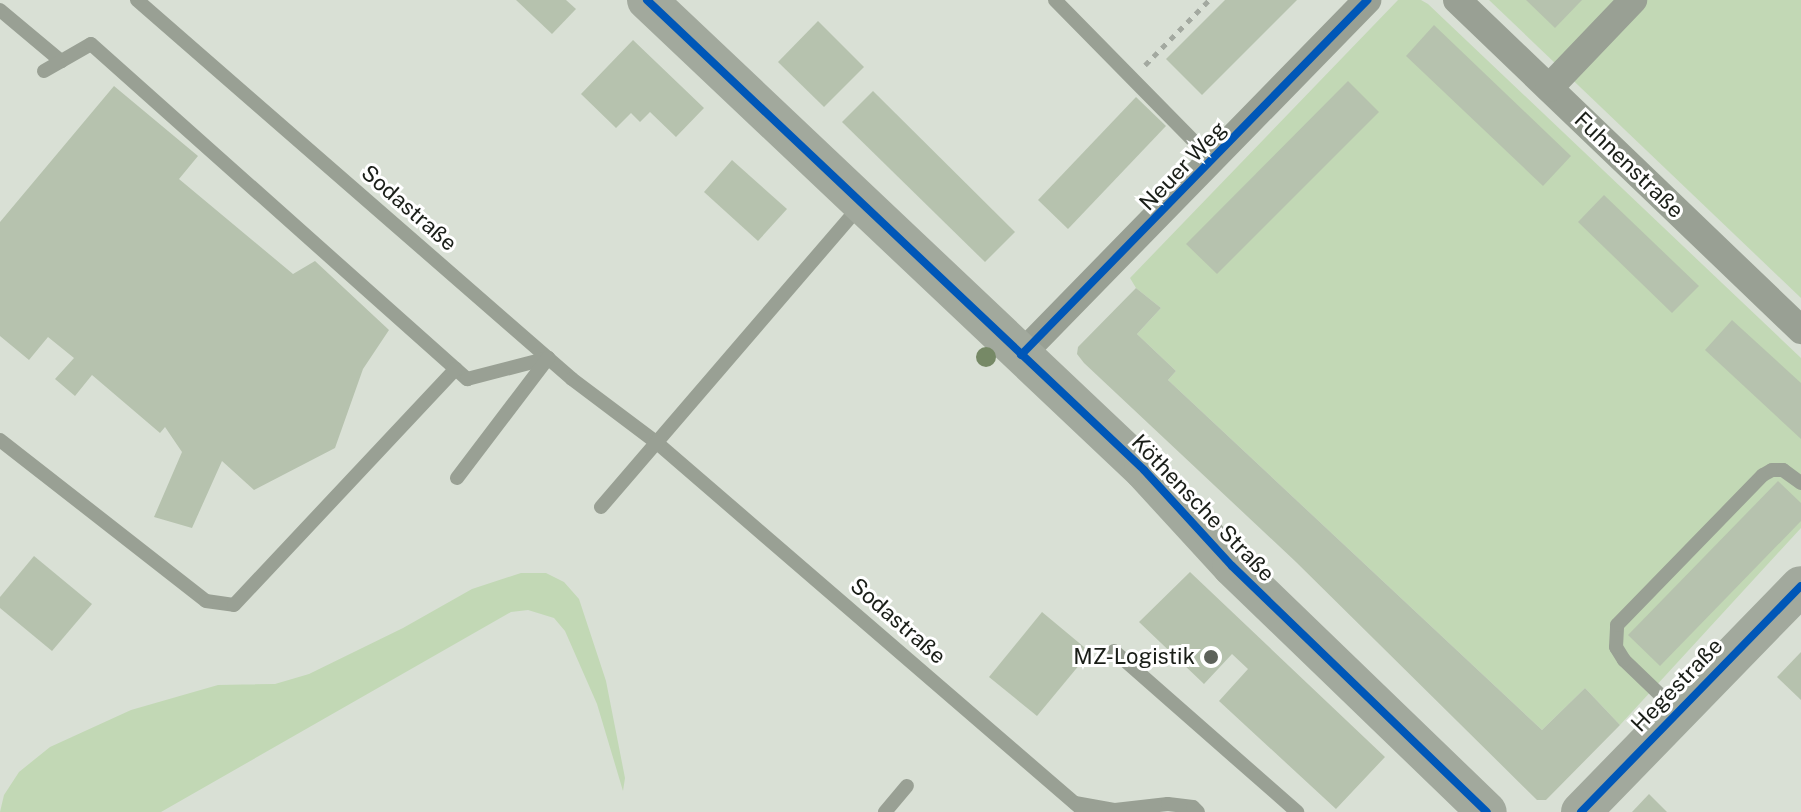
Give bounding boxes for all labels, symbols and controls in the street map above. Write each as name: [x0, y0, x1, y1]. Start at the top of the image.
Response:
street label: Fuhnenstraße: [1569, 106, 1689, 224]
street label: Neuer Weg: [1134, 116, 1232, 216]
street label: Sodastraße: [356, 159, 462, 257]
street label: Köthensche Straße: [1126, 429, 1280, 587]
street label: Sodastraße: [845, 572, 951, 670]
street label: Hegestraße: [1626, 633, 1728, 737]
place label: MZ-Logistik: [1073, 644, 1195, 670]
marker: MZ-Logistik: [1202, 648, 1220, 666]

